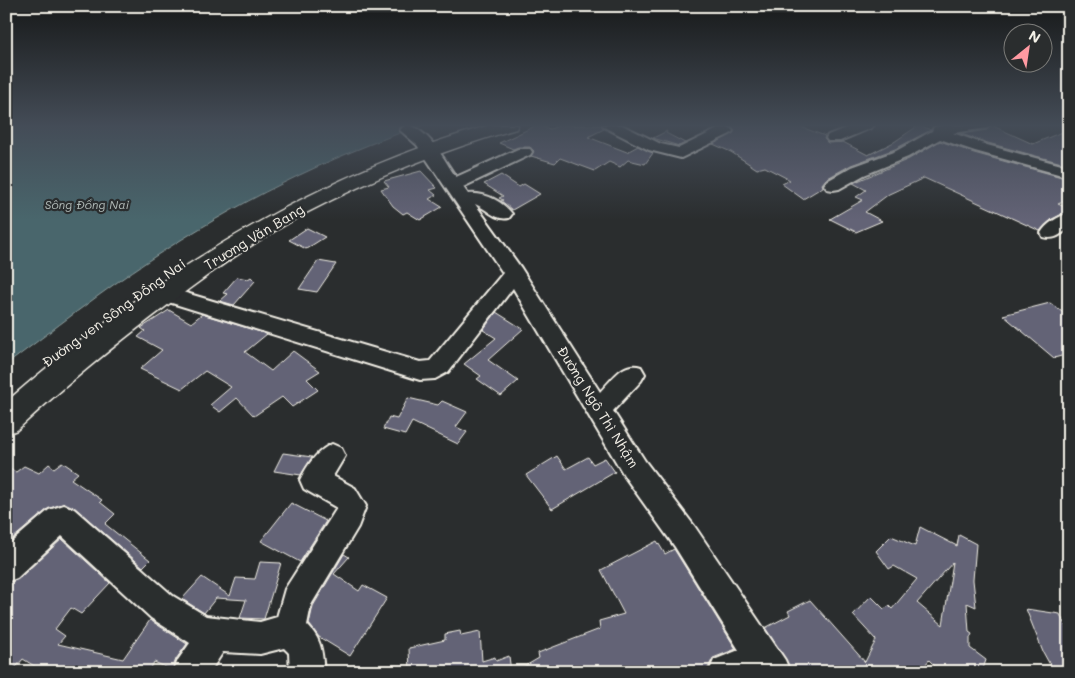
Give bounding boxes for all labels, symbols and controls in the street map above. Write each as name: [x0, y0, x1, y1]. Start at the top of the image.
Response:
north arrow: [1002, 22, 1052, 72]
text: N: [1025, 25, 1044, 47]
water label: Sông Đồng Nai: [45, 196, 130, 212]
street label: Trương Văn Bang: [200, 199, 307, 274]
street label: Đường ven Sông Đồng Nai: [38, 254, 189, 371]
street label: Đường Ngô Thì Nhậm: [553, 342, 644, 471]

